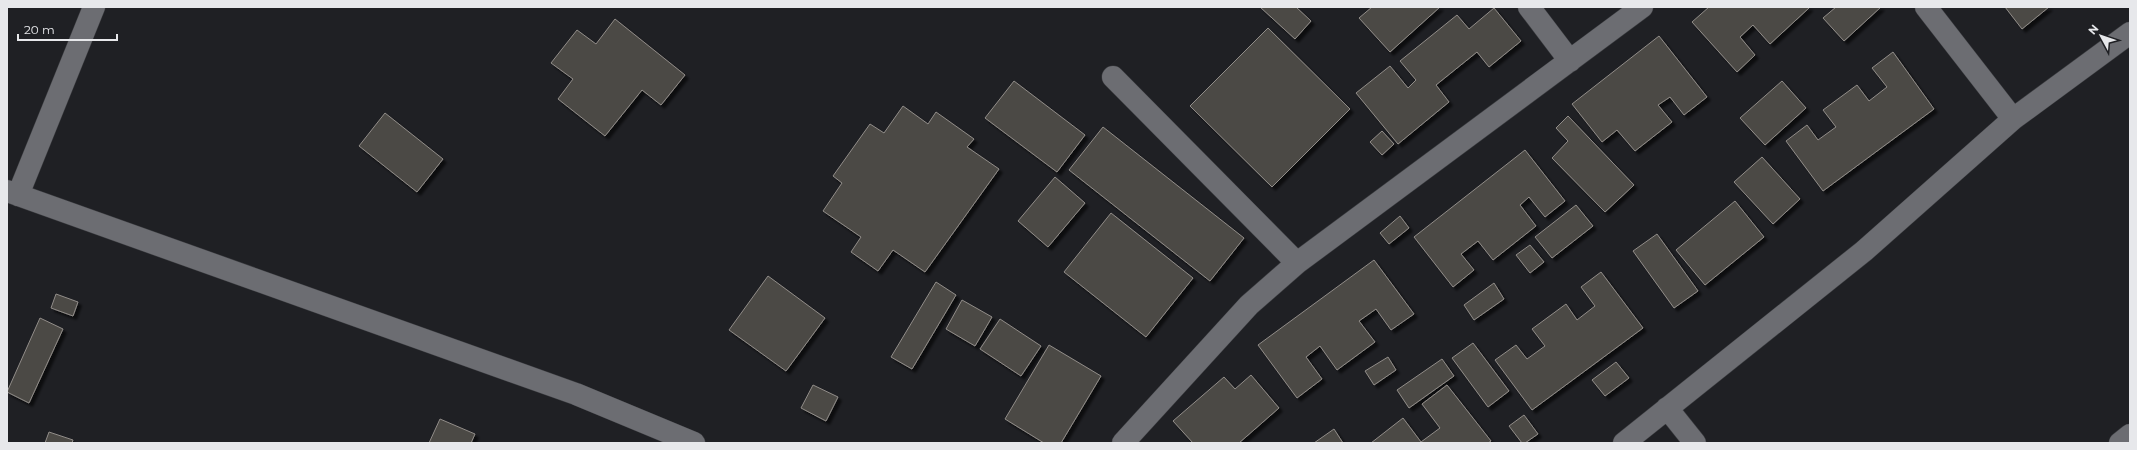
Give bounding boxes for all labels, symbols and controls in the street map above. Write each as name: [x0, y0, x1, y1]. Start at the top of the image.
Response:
scale bar: [18, 16, 117, 42]
north arrow: [2081, 16, 2121, 56]
text: 20 m: [24, 22, 55, 37]
text: N: [2085, 22, 2102, 37]

